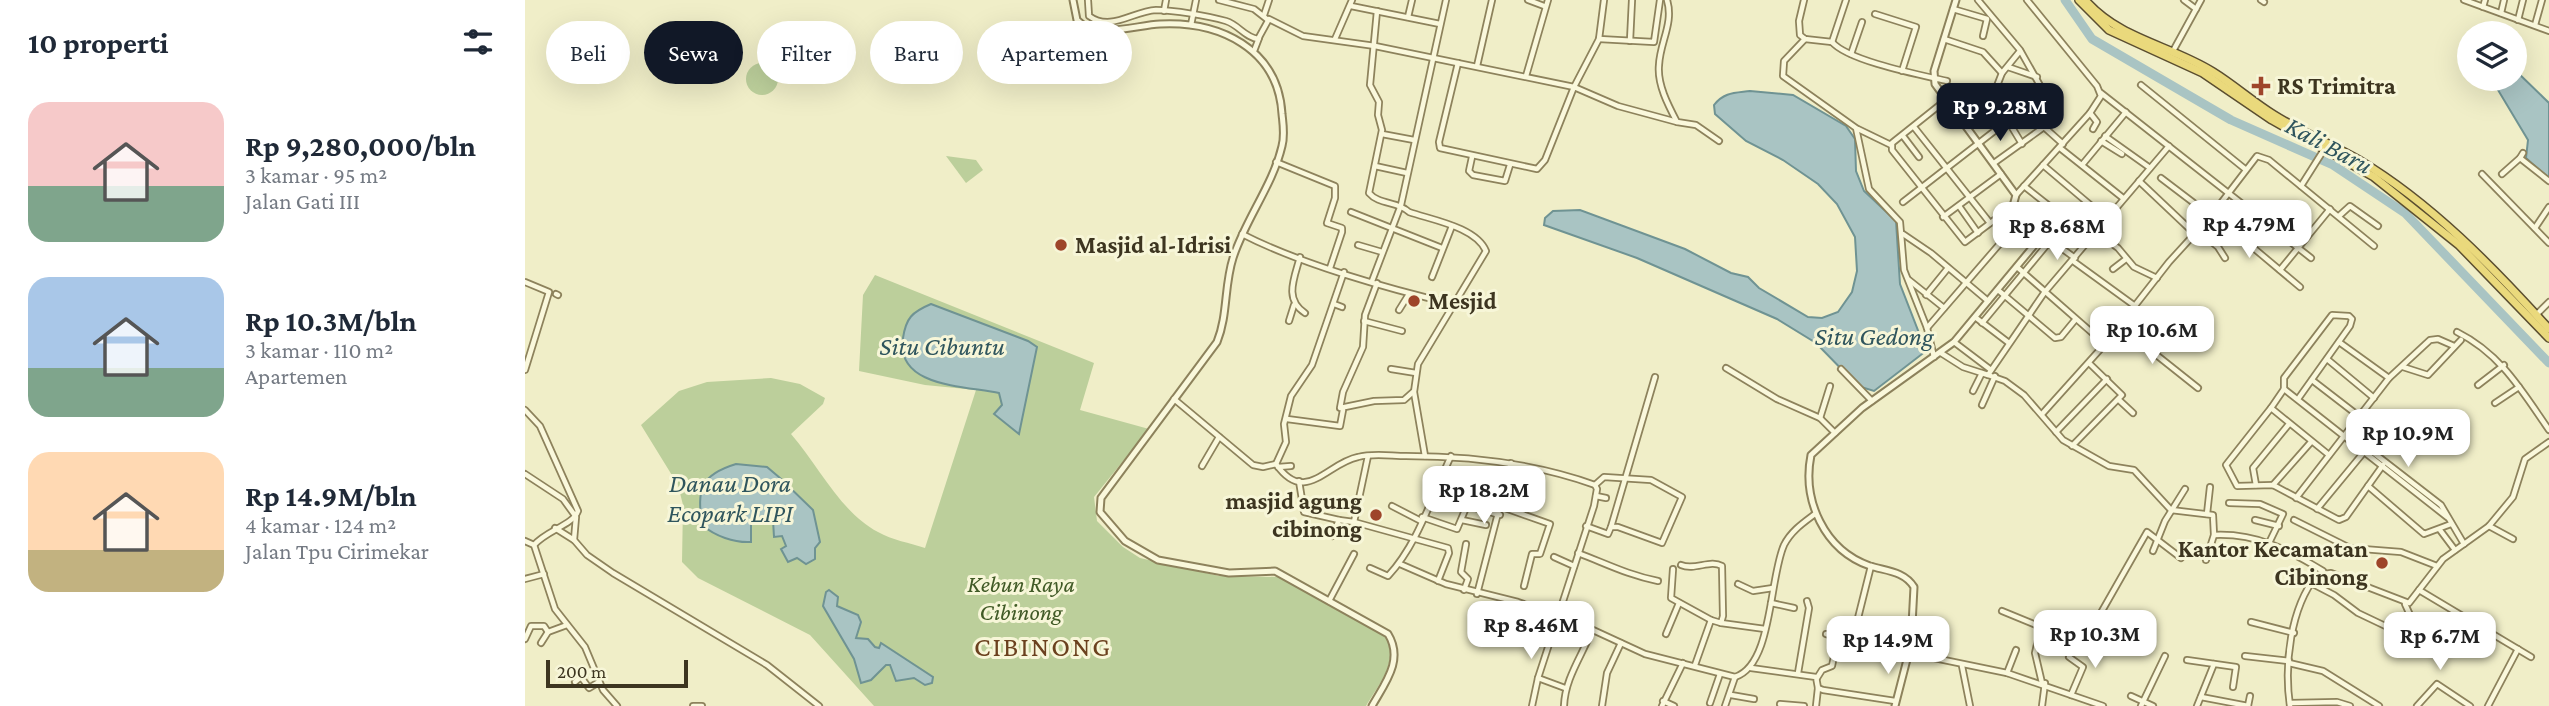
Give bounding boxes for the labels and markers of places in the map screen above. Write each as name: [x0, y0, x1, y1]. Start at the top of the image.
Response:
place label: RS Trimitra: [2277, 72, 2396, 99]
marker: RS Trimitra: [2251, 76, 2271, 96]
pin: Rp 9.28M: [1928, 83, 2072, 143]
pin: Rp 4.79M: [2177, 201, 2321, 260]
pin: Rp 8.68M: [1985, 202, 2129, 262]
place label: Masjid al-Idrisi: [1075, 231, 1231, 259]
marker: Masjid al-Idrisi: [1053, 237, 1069, 253]
place label: Mesjid: [1428, 287, 1497, 315]
marker: Mesjid: [1406, 293, 1422, 309]
pin: Rp 10.6M: [2080, 306, 2224, 366]
pin: Rp 10.9M: [2336, 410, 2480, 469]
pin: Rp 18.2M: [1412, 466, 1556, 526]
place label: masjid agung cibinong: [1225, 487, 1362, 542]
marker: masjid agung cibinong: [1368, 507, 1384, 523]
place label: Kantor Kecamatan Cibinong: [2178, 535, 2368, 590]
marker: Kantor Kecamatan Cibinong: [2374, 555, 2390, 571]
pin: Rp 8.46M: [1459, 602, 1603, 661]
pin: Rp 10.3M: [2023, 610, 2167, 670]
pin: Rp 6.7M: [2375, 612, 2505, 672]
pin: Rp 14.9M: [1816, 616, 1960, 676]

